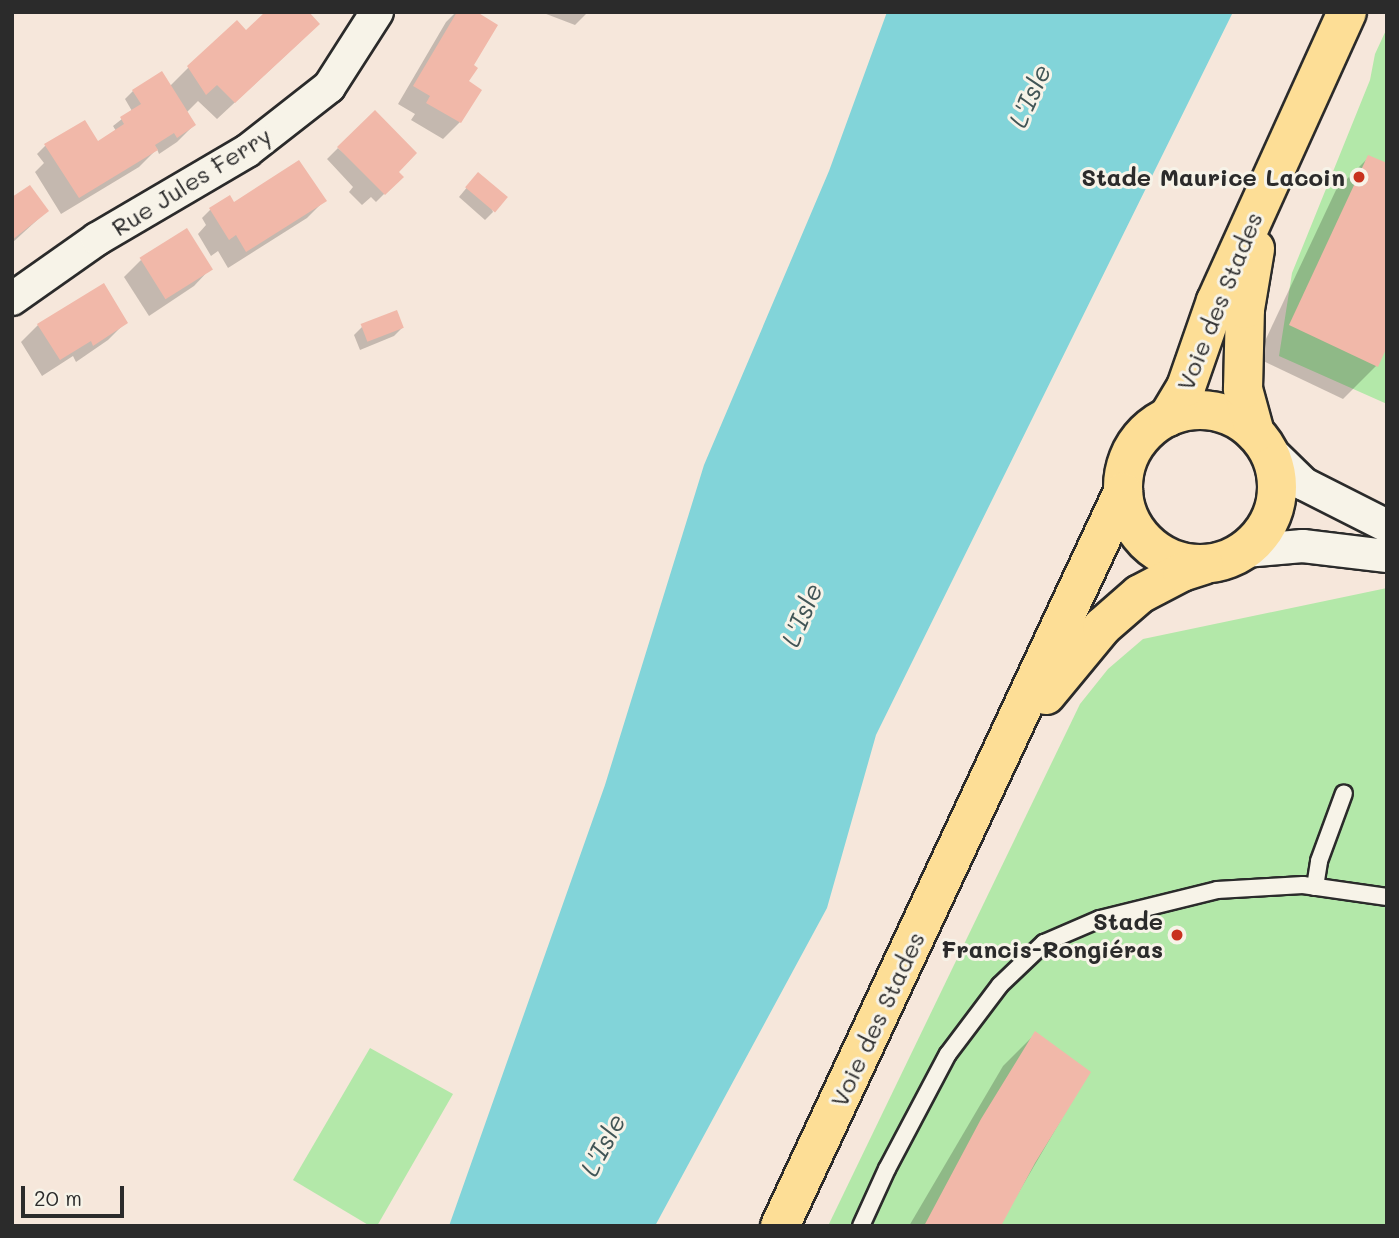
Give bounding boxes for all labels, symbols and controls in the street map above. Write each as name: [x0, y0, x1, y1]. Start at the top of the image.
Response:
water label: L'Isle: [1002, 59, 1058, 133]
street label: Rue Jules Ferry: [106, 120, 276, 242]
place label: Stade Maurice Lacoin: [1081, 163, 1345, 191]
marker: Stade Maurice Lacoin: [1351, 169, 1367, 185]
street label: Voie des Stades: [1170, 208, 1268, 394]
water label: L'Isle: [775, 578, 829, 652]
place label: Stade Francis-Rongiéras: [941, 907, 1163, 963]
street label: Voie des Stades: [824, 927, 930, 1111]
marker: Stade Francis-Rongiéras: [1169, 927, 1185, 943]
water label: L'Isle: [574, 1109, 632, 1181]
scale bar: [24, 1172, 128, 1216]
text: 20 m: [34, 1184, 82, 1211]

